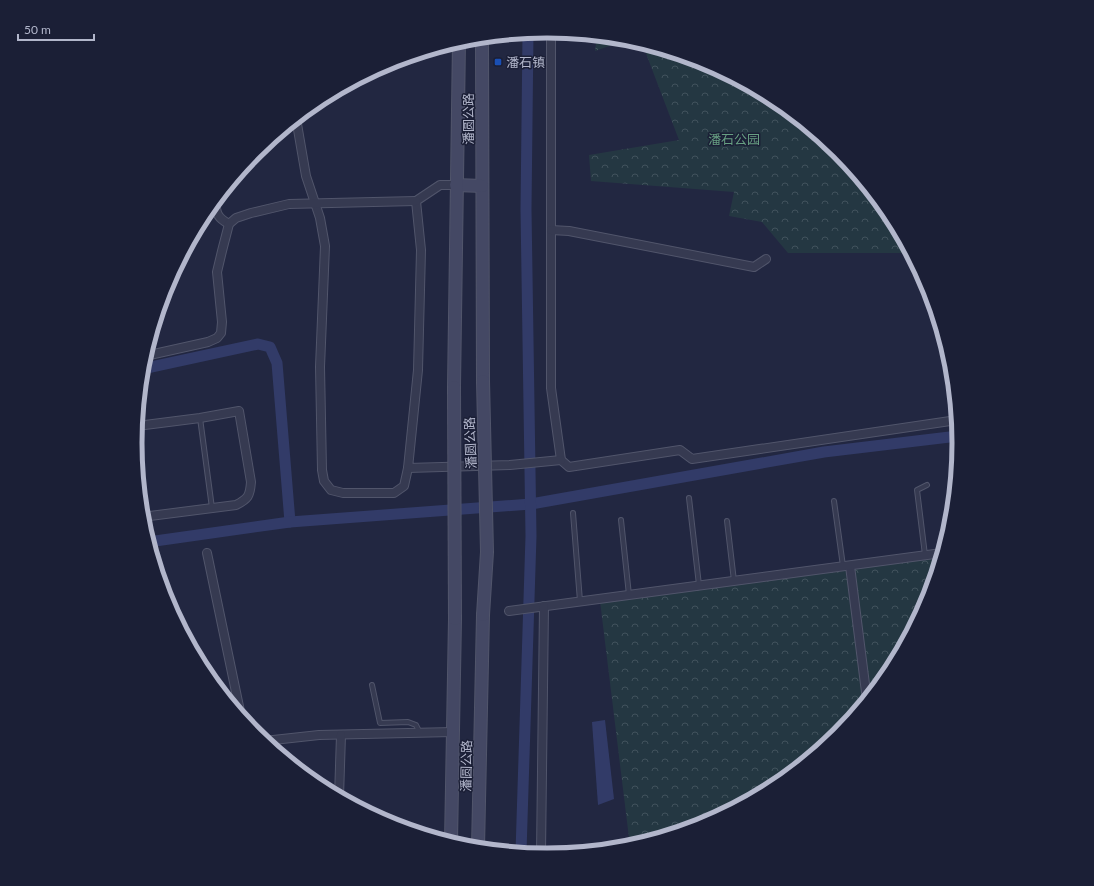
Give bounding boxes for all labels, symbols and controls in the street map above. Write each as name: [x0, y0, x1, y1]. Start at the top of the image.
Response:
scale bar: [18, 16, 94, 42]
text: 50 m: [24, 22, 51, 37]
place label: 潘石镇: [506, 54, 545, 70]
marker: 潘石镇: [493, 57, 503, 67]
street label: 潘圆公路: [460, 93, 476, 145]
park label: 潘石公园: [708, 131, 760, 147]
street label: 潘圆公路: [461, 417, 479, 469]
street label: 潘圆公路: [458, 740, 474, 792]

